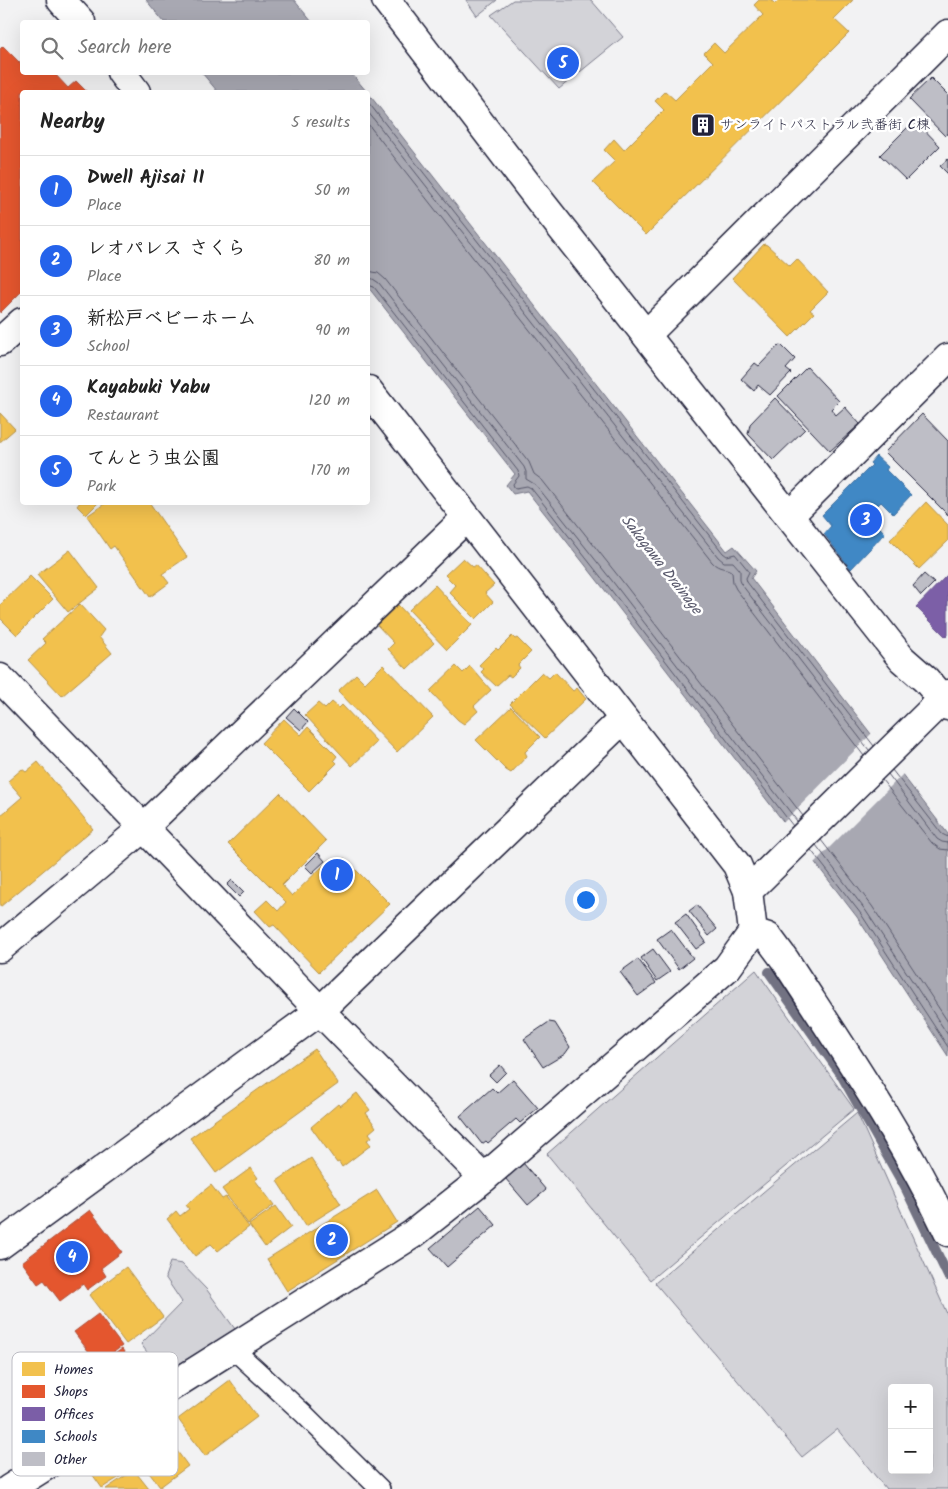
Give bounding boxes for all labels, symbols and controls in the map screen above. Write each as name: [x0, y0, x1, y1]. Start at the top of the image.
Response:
search box: [20, 20, 370, 75]
text: Search here: [78, 33, 172, 63]
icon: search: [38, 34, 66, 62]
pin: 5: [547, 44, 579, 82]
text: Nearby: [40, 106, 105, 139]
text: 5 results: [291, 110, 350, 135]
building icon: サンライトパストラル弐番街 C棟: [690, 112, 716, 138]
place label: サンライトパストラル弐番街 C棟: [720, 114, 931, 136]
text: Dwell Ajisai II: [87, 163, 204, 193]
text: 1: [54, 178, 58, 203]
text: 50 m: [314, 178, 350, 203]
text: Place: [87, 193, 121, 218]
text: レオパレス さくら: [87, 234, 246, 264]
text: 2: [51, 248, 61, 273]
text: 80 m: [313, 248, 350, 273]
text: Place: [87, 264, 121, 289]
text: 新松戸ベビーホーム: [87, 304, 256, 334]
text: 3: [52, 318, 60, 343]
text: 90 m: [315, 318, 350, 343]
text: School: [87, 334, 130, 359]
text: Kayabuki Yabu: [87, 373, 210, 403]
text: 4: [52, 388, 60, 413]
text: 120 m: [309, 388, 350, 413]
text: Restaurant: [87, 403, 159, 428]
text: てんとう虫公園: [87, 444, 220, 474]
text: 5: [52, 458, 60, 483]
text: 170 m: [310, 458, 350, 483]
text: Park: [87, 474, 116, 499]
pin: 3: [850, 501, 882, 539]
water label: Sakagawa Drainage: [614, 510, 708, 621]
pin: 1: [321, 856, 353, 894]
your location: [573, 887, 599, 913]
pin: 2: [316, 1221, 348, 1259]
pin: 4: [56, 1238, 88, 1276]
legend: [12, 1352, 178, 1476]
text: Homes: [54, 1359, 93, 1381]
text: Shops: [54, 1381, 88, 1403]
map controls: [888, 1384, 933, 1474]
button: +: [888, 1384, 933, 1429]
text: Offices: [54, 1404, 94, 1426]
text: Schools: [54, 1426, 97, 1448]
button: −: [888, 1429, 933, 1474]
text: Other: [54, 1449, 88, 1471]

